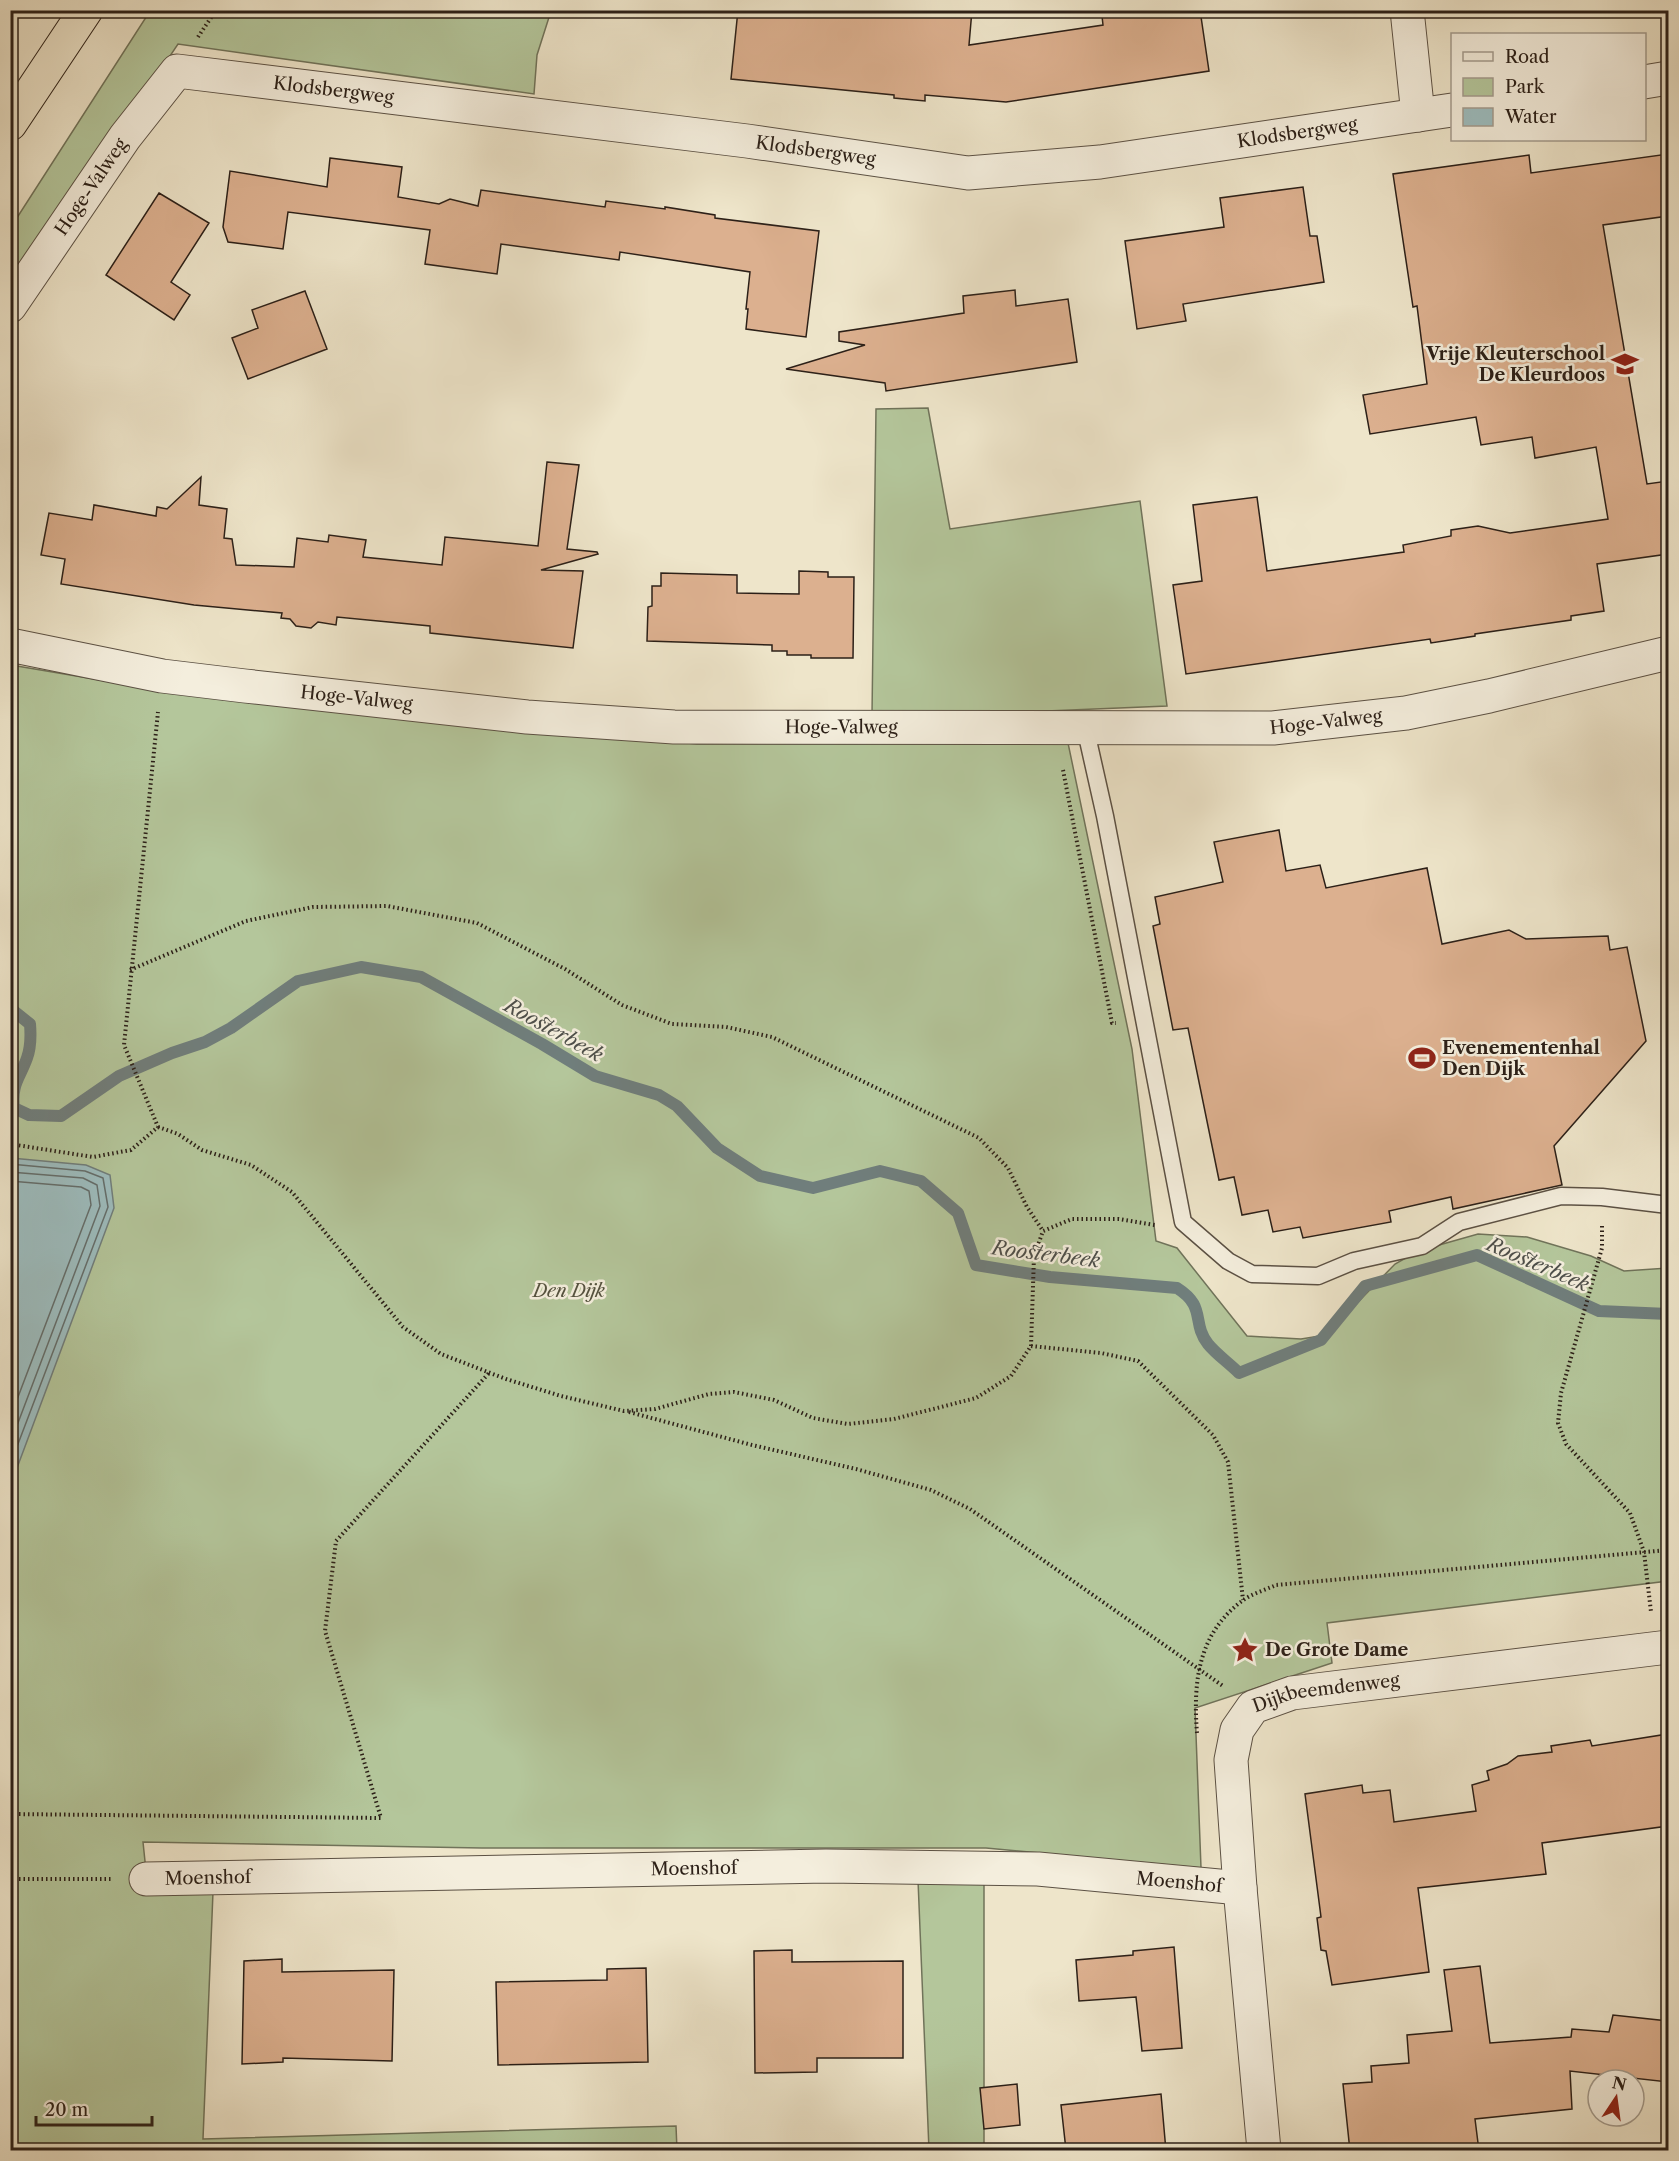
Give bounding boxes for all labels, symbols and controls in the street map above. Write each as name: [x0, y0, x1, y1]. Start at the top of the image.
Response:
legend: [1451, 33, 1646, 141]
text: Road: [1505, 46, 1550, 68]
street label: Klodsbergweg: [272, 72, 395, 109]
text: Park: [1505, 76, 1546, 98]
text: Water: [1504, 106, 1557, 128]
street label: Klodsbergweg: [1236, 113, 1359, 153]
street label: Klodsbergweg: [754, 131, 878, 171]
street label: Hoge-Valweg: [50, 134, 132, 240]
place label: Vrije Kleuterschool De Kleurdoos: [1425, 343, 1605, 386]
school or university icon: Vrije Kleuterschool De Kleurdoos: [1610, 349, 1640, 379]
street label: Hoge-Valweg: [299, 681, 414, 715]
street label: Hoge-Valweg: [1269, 705, 1384, 739]
street label: Hoge-Valweg: [785, 716, 898, 738]
water label: Roosterbeek: [499, 992, 608, 1067]
place label: Evenementenhal Den Dijk: [1442, 1037, 1600, 1080]
sports icon: Evenementenhal Den Dijk: [1407, 1043, 1437, 1073]
water label: Roosterbeek: [1481, 1231, 1593, 1297]
water label: Roosterbeek: [989, 1235, 1102, 1273]
park label: Den Dijk: [531, 1280, 606, 1302]
place icon: De Grote Dame: [1230, 1635, 1260, 1665]
place label: De Grote Dame: [1265, 1639, 1409, 1661]
street label: Dijkbeemdenweg: [1250, 1669, 1401, 1717]
street label: Moenshof: [650, 1857, 740, 1880]
street label: Moenshof: [164, 1866, 254, 1890]
street label: Moenshof: [1135, 1867, 1226, 1898]
north arrow: [1586, 2068, 1646, 2128]
text: N: [1610, 2072, 1628, 2095]
scale bar: [36, 2089, 152, 2127]
text: 20 m: [45, 2099, 89, 2121]

